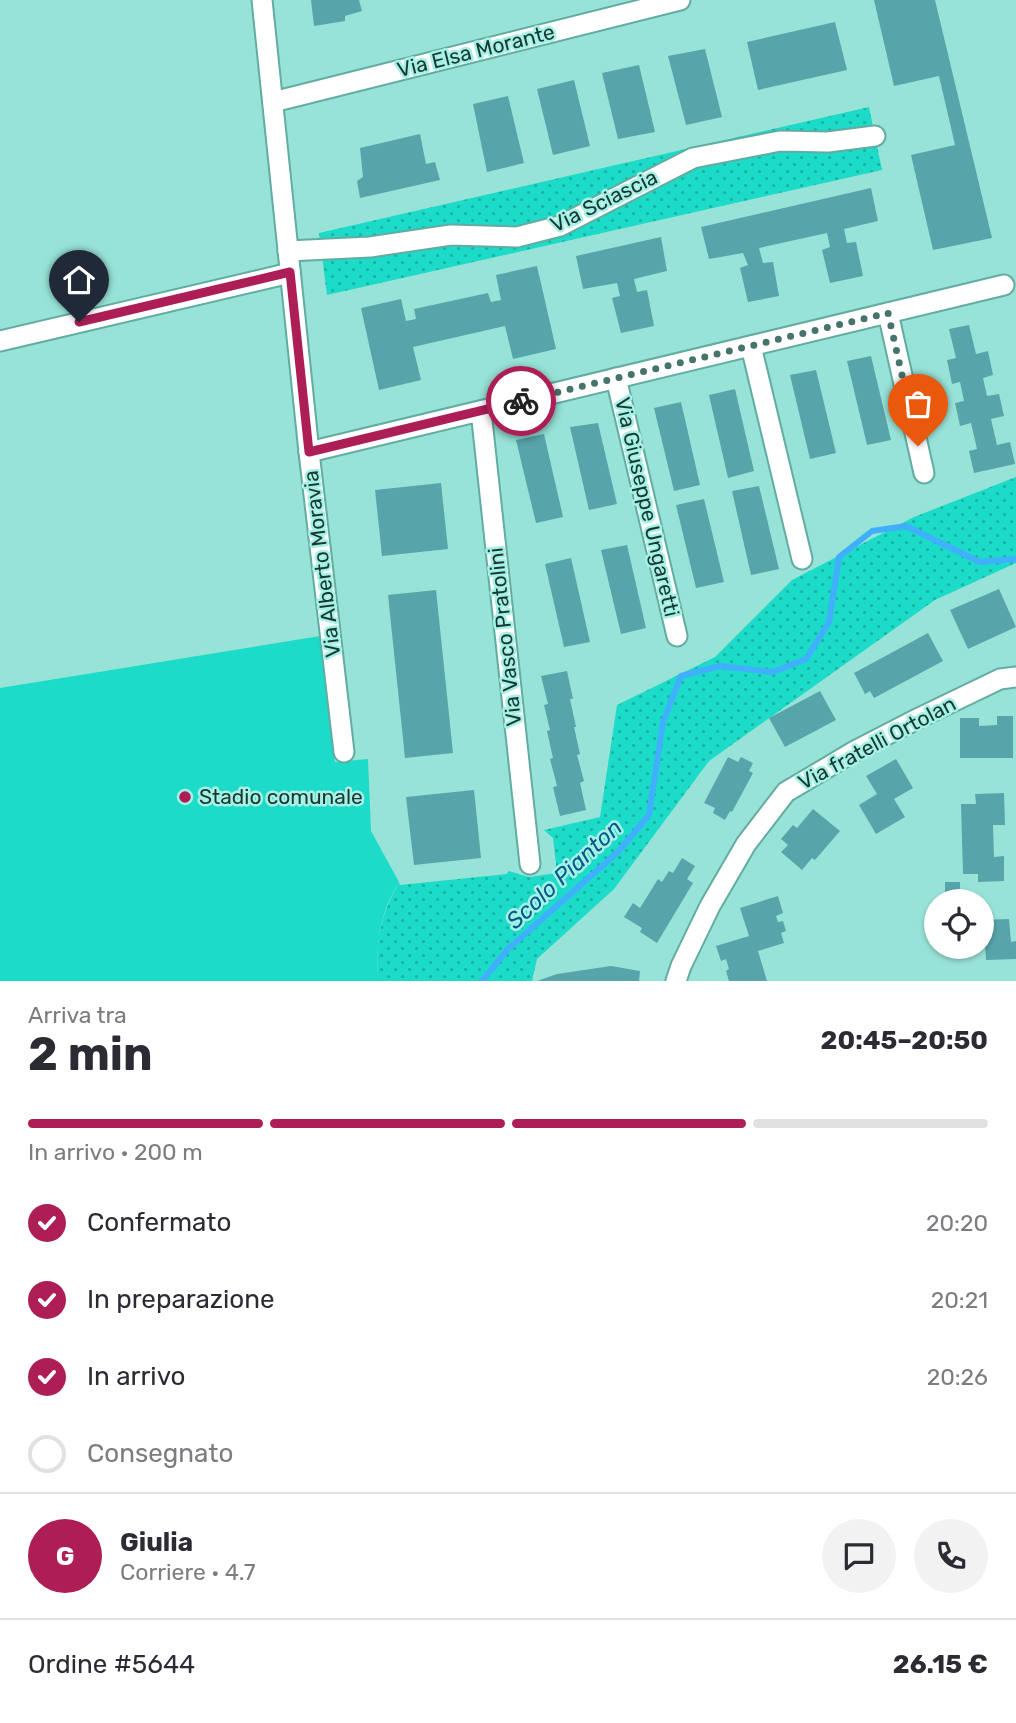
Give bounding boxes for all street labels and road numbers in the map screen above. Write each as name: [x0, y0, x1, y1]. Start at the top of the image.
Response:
street label: Via Elsa Morante: [395, 19, 557, 82]
street label: Via Sciascia: [546, 164, 661, 237]
street label: Via Giuseppe Ungaretti: [610, 395, 685, 619]
street label: Via Alberto Moravia: [298, 469, 345, 659]
street label: Via Vasco Pratolini: [483, 546, 526, 728]
street label: Via fratelli Ortolan: [794, 690, 960, 795]

